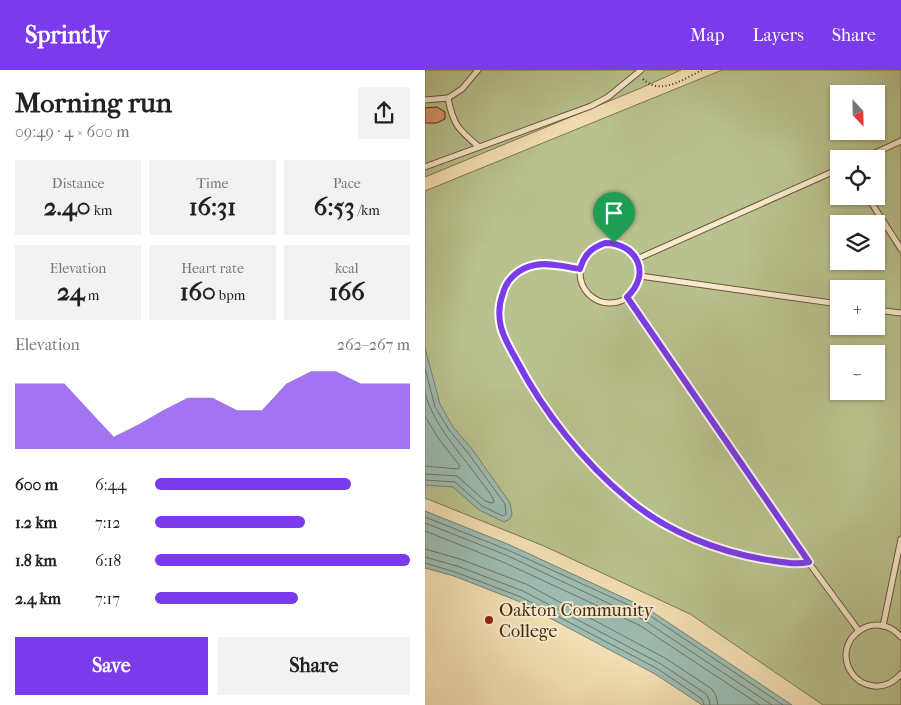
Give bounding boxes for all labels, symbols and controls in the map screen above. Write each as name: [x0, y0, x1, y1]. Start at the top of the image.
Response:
text: Sprintly: [25, 21, 109, 49]
text: Map: [690, 25, 724, 46]
text: Layers: [752, 25, 804, 46]
text: Share: [832, 25, 876, 46]
north arrow: [830, 85, 885, 140]
map controls: [830, 85, 885, 400]
text: Morning run: [15, 86, 172, 119]
button: share: [358, 87, 410, 139]
text: 09:49 · 4 × 600 m: [15, 122, 130, 141]
button: locate: [830, 150, 885, 205]
text: Distance: [52, 175, 104, 192]
text: Time: [197, 175, 228, 192]
text: Pace: [333, 175, 361, 192]
text: 2.40: [44, 192, 91, 221]
text: 16:31: [189, 192, 236, 221]
text: 6:53: [314, 192, 355, 221]
pin: [593, 192, 635, 243]
icon: arrive: [600, 199, 628, 227]
text: km: [91, 202, 113, 219]
text: /km: [355, 202, 380, 219]
button: layers: [830, 215, 885, 270]
text: Elevation: [50, 260, 106, 277]
text: Heart rate: [181, 260, 244, 277]
text: kcal: [335, 260, 359, 277]
text: 24: [57, 277, 85, 306]
text: 160: [180, 277, 216, 306]
text: 166: [329, 277, 365, 306]
button: +: [830, 280, 885, 335]
text: m: [85, 287, 99, 304]
text: bpm: [216, 287, 245, 304]
text: Elevation: [15, 335, 80, 354]
text: 262–267 m: [337, 335, 410, 354]
button: −: [830, 345, 885, 400]
text: 600 m: [15, 475, 58, 494]
text: 6:44: [95, 475, 127, 494]
text: 1.2 km: [15, 513, 57, 532]
text: 7:12: [95, 513, 121, 532]
text: 1.8 km: [15, 551, 57, 570]
text: 6:18: [95, 551, 121, 570]
text: 2.4 km: [15, 589, 61, 608]
text: 7:17: [95, 589, 120, 608]
place label: Oakton Community College: [499, 600, 655, 642]
marker: Oakton Community College: [483, 614, 495, 626]
button: Save: [15, 637, 208, 695]
button: Share: [218, 637, 410, 695]

